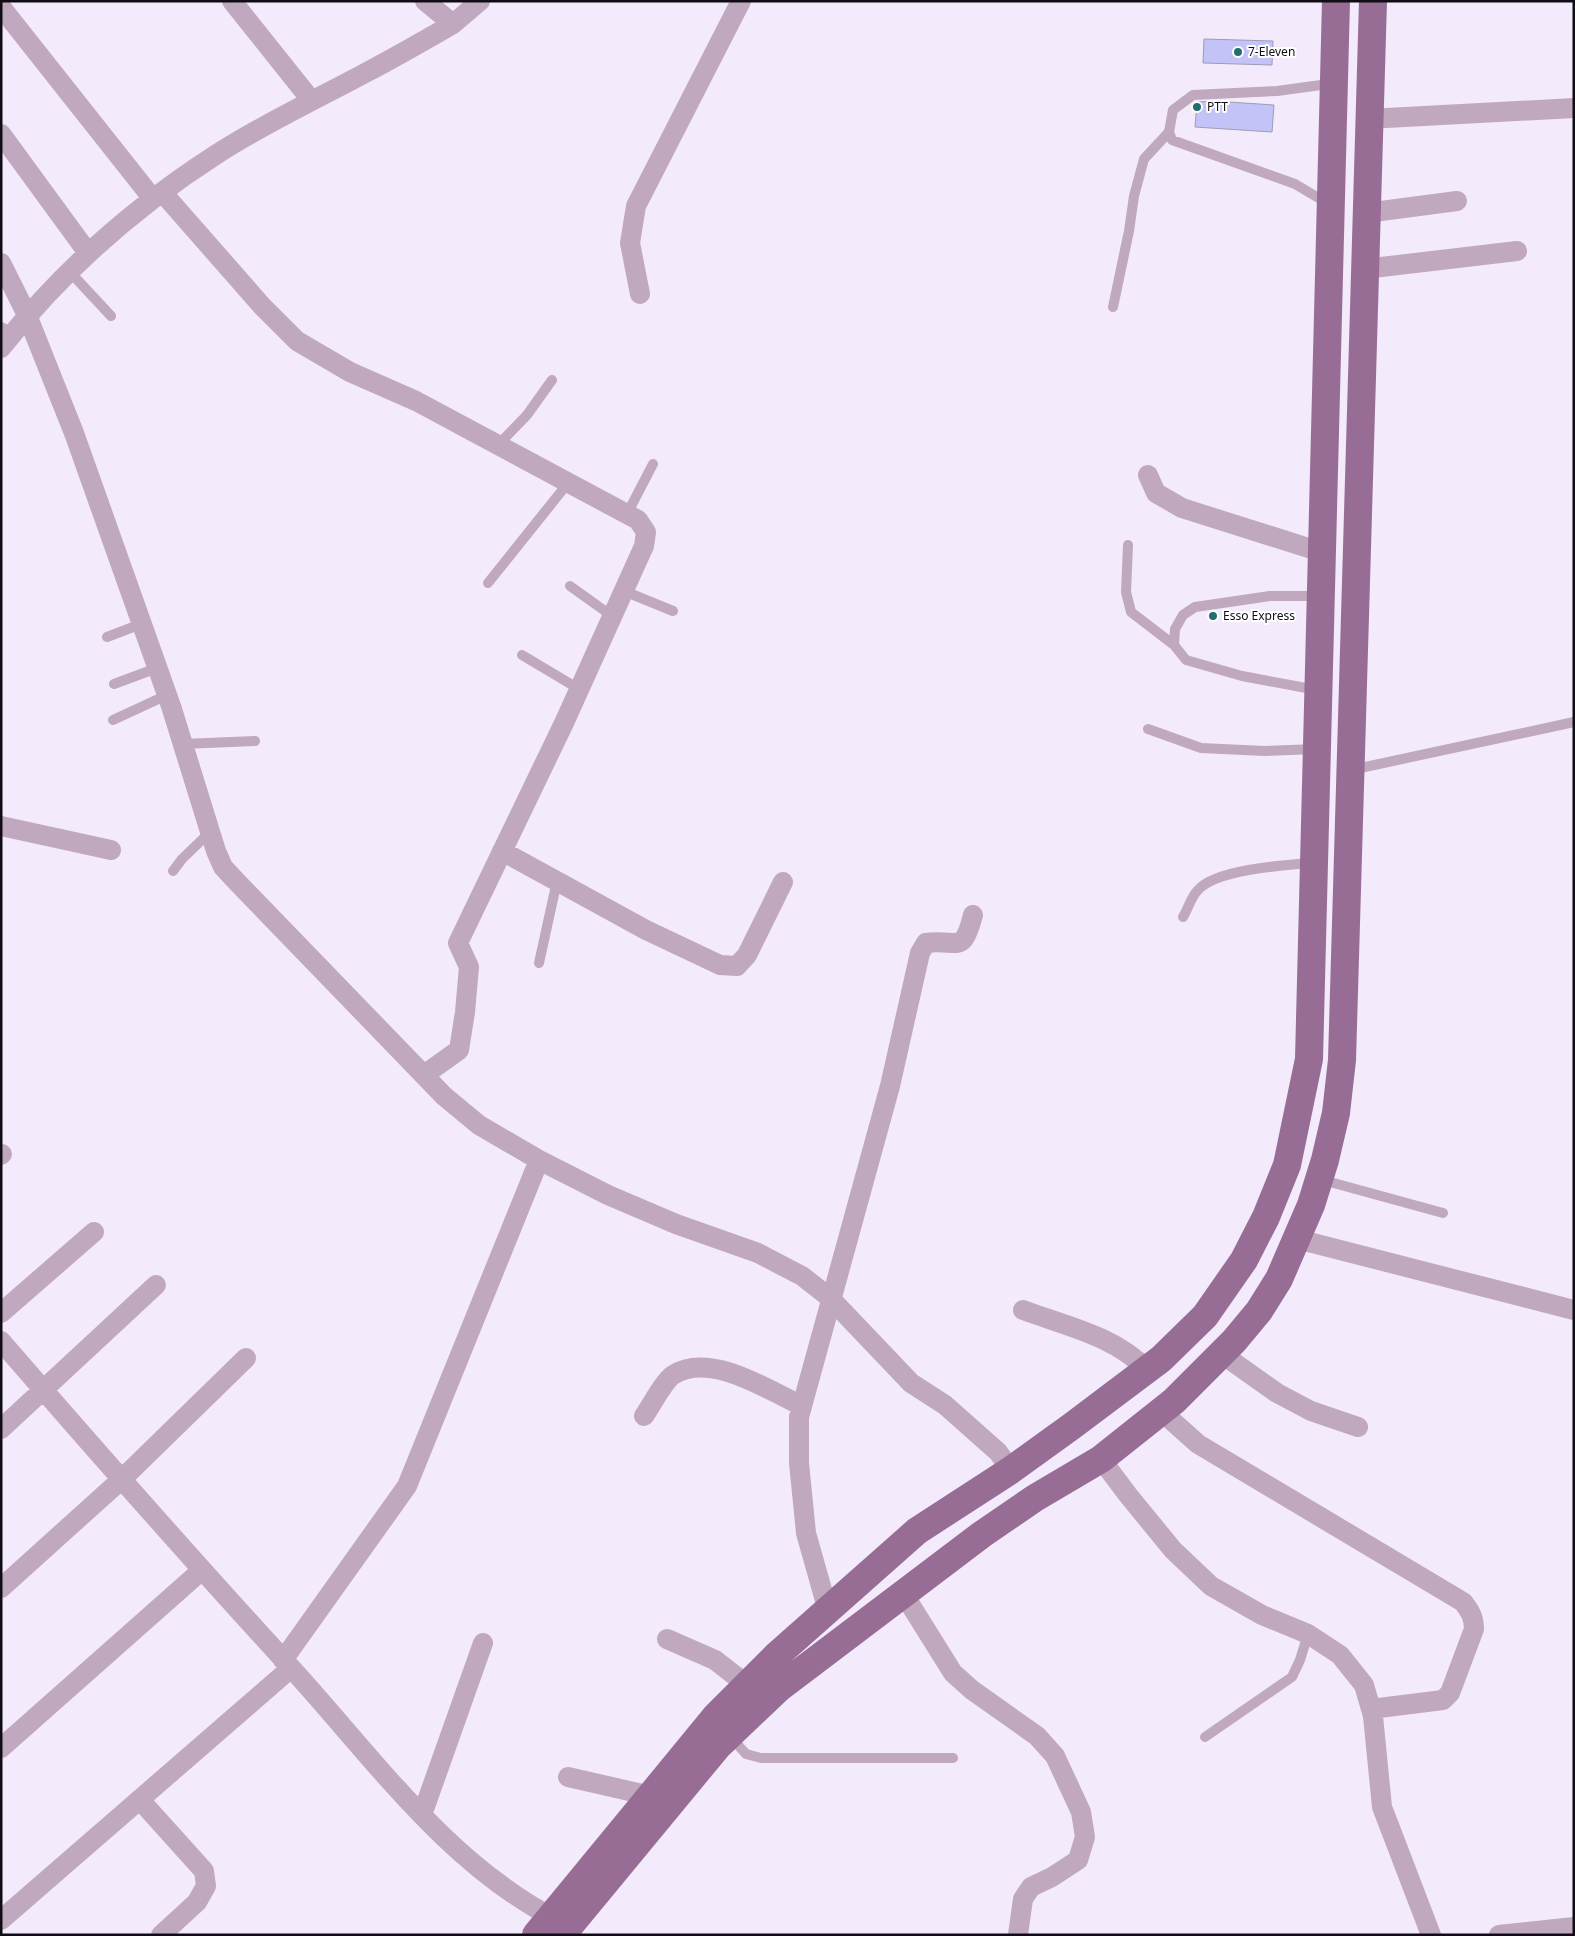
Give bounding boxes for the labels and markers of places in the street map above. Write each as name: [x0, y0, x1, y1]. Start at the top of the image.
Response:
place label: 7-Eleven: [1248, 43, 1295, 60]
marker: 7-Eleven: [1232, 46, 1244, 58]
place label: PTT: [1207, 98, 1228, 115]
marker: PTT: [1191, 101, 1203, 113]
place label: Esso Express: [1223, 607, 1295, 624]
marker: Esso Express: [1207, 610, 1219, 622]

